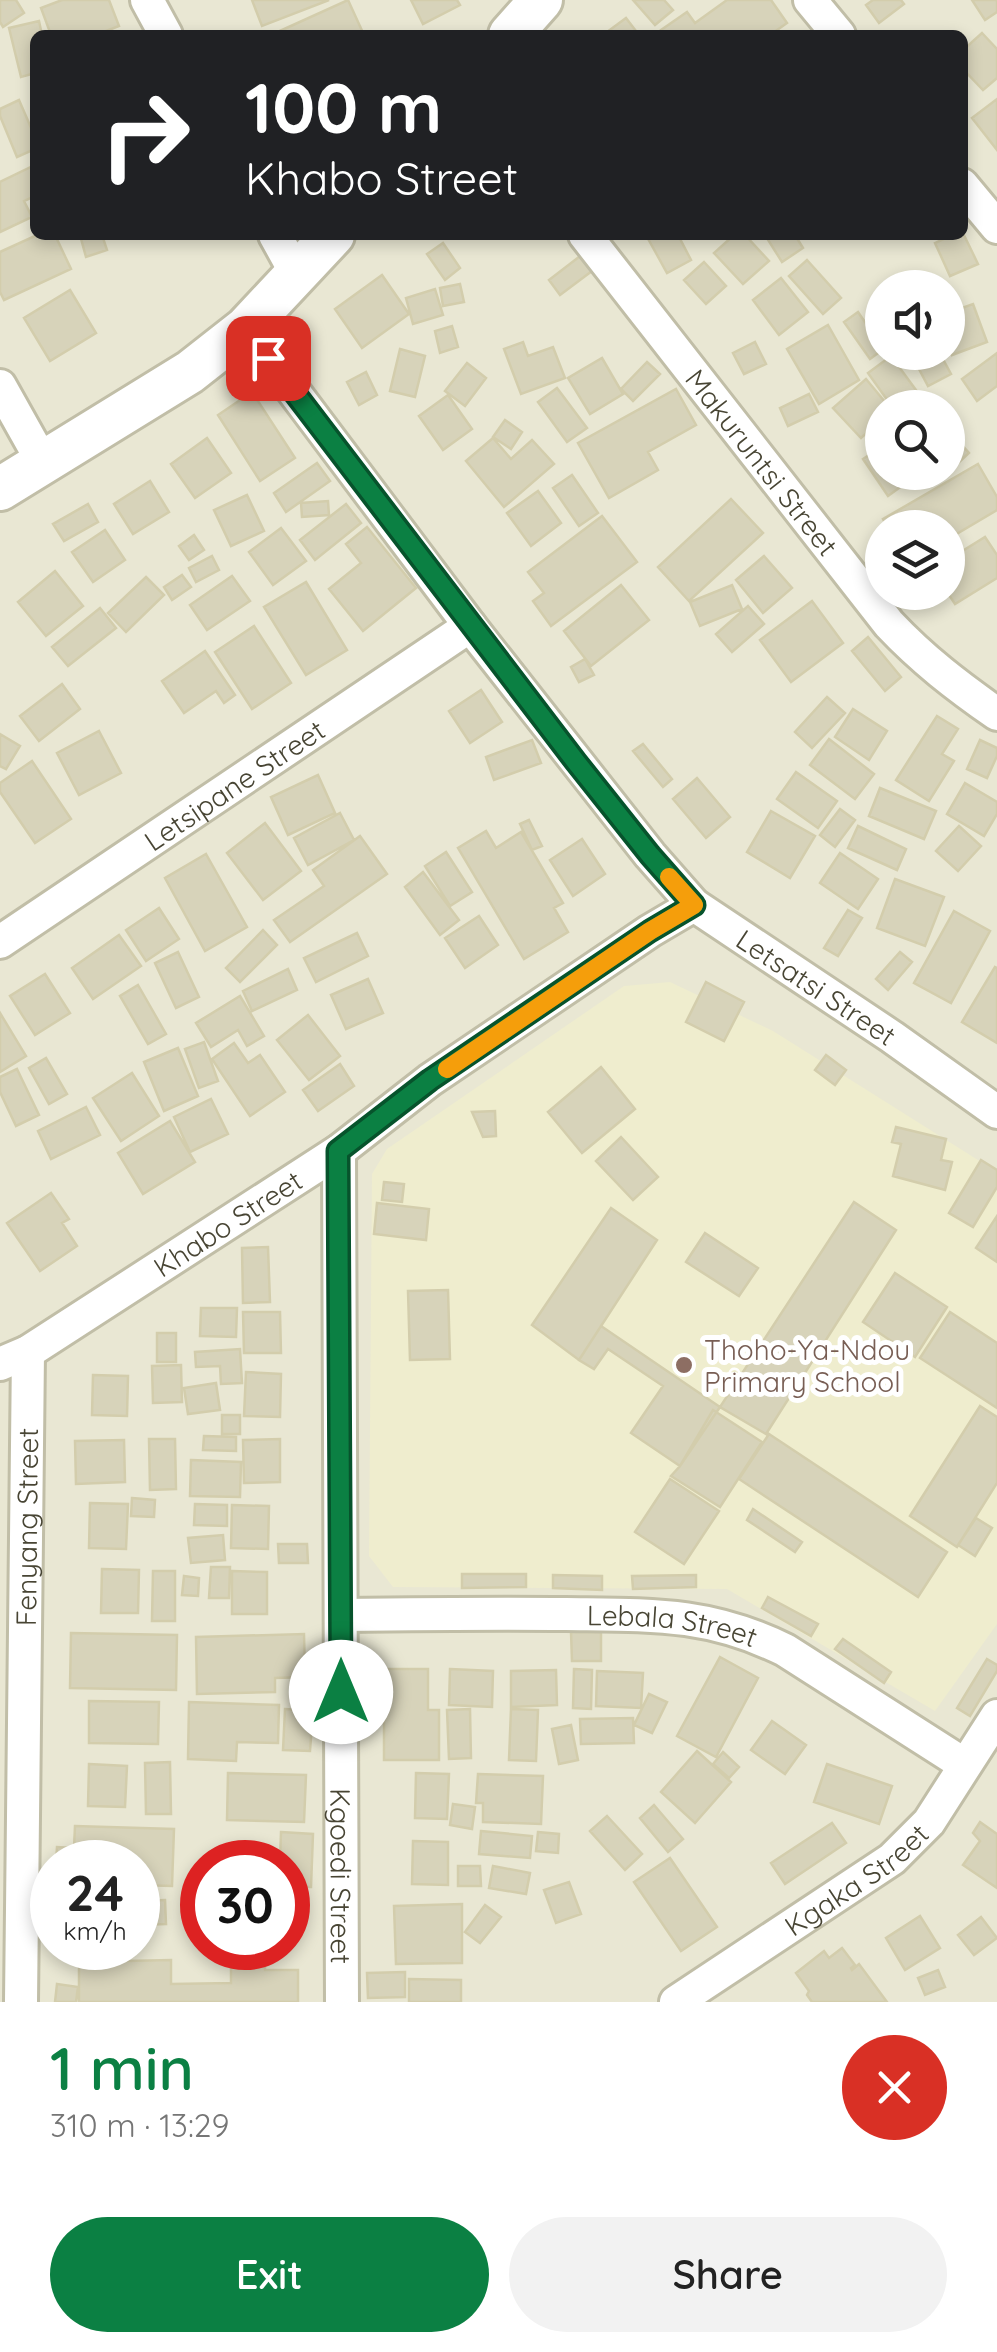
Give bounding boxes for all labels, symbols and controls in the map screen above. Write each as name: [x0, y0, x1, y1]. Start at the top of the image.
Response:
text: 100 m: [245, 63, 442, 151]
icon: right: [80, 70, 210, 200]
text: Khabo Street: [245, 150, 518, 206]
map controls: [865, 270, 965, 610]
button: sound: [865, 270, 965, 370]
pin: [226, 316, 311, 401]
icon: arrive: [241, 331, 296, 386]
street label: Makuruntsi Street: [679, 362, 846, 562]
button: search: [865, 390, 965, 490]
button: layers: [865, 510, 965, 610]
street label: Letsipane Street: [137, 712, 331, 858]
street label: Letsatsi Street: [730, 921, 903, 1052]
street label: Khabo Street: [147, 1162, 308, 1284]
place label: Thoho-Ya-Ndou Primary School: [704, 1332, 910, 1399]
marker: Thoho-Ya-Ndou Primary School: [673, 1354, 695, 1376]
street label: Fenyang Street: [8, 1428, 45, 1626]
street label: Lebala Street: [587, 1597, 763, 1654]
position arrow: [289, 1640, 393, 1744]
street label: Kgoedi Street: [324, 1788, 359, 1964]
street label: Kgaka Street: [778, 1816, 935, 1943]
speed limit sign: 30: [180, 1840, 310, 1970]
text: 24: [66, 1861, 124, 1924]
text: km/h: [63, 1915, 127, 1946]
text: 1 min: [50, 2030, 194, 2105]
button: close: [842, 2035, 947, 2140]
text: 310 m · 13:29: [50, 2105, 229, 2145]
button: Exit: [50, 2217, 489, 2332]
button: Share: [509, 2217, 947, 2332]

